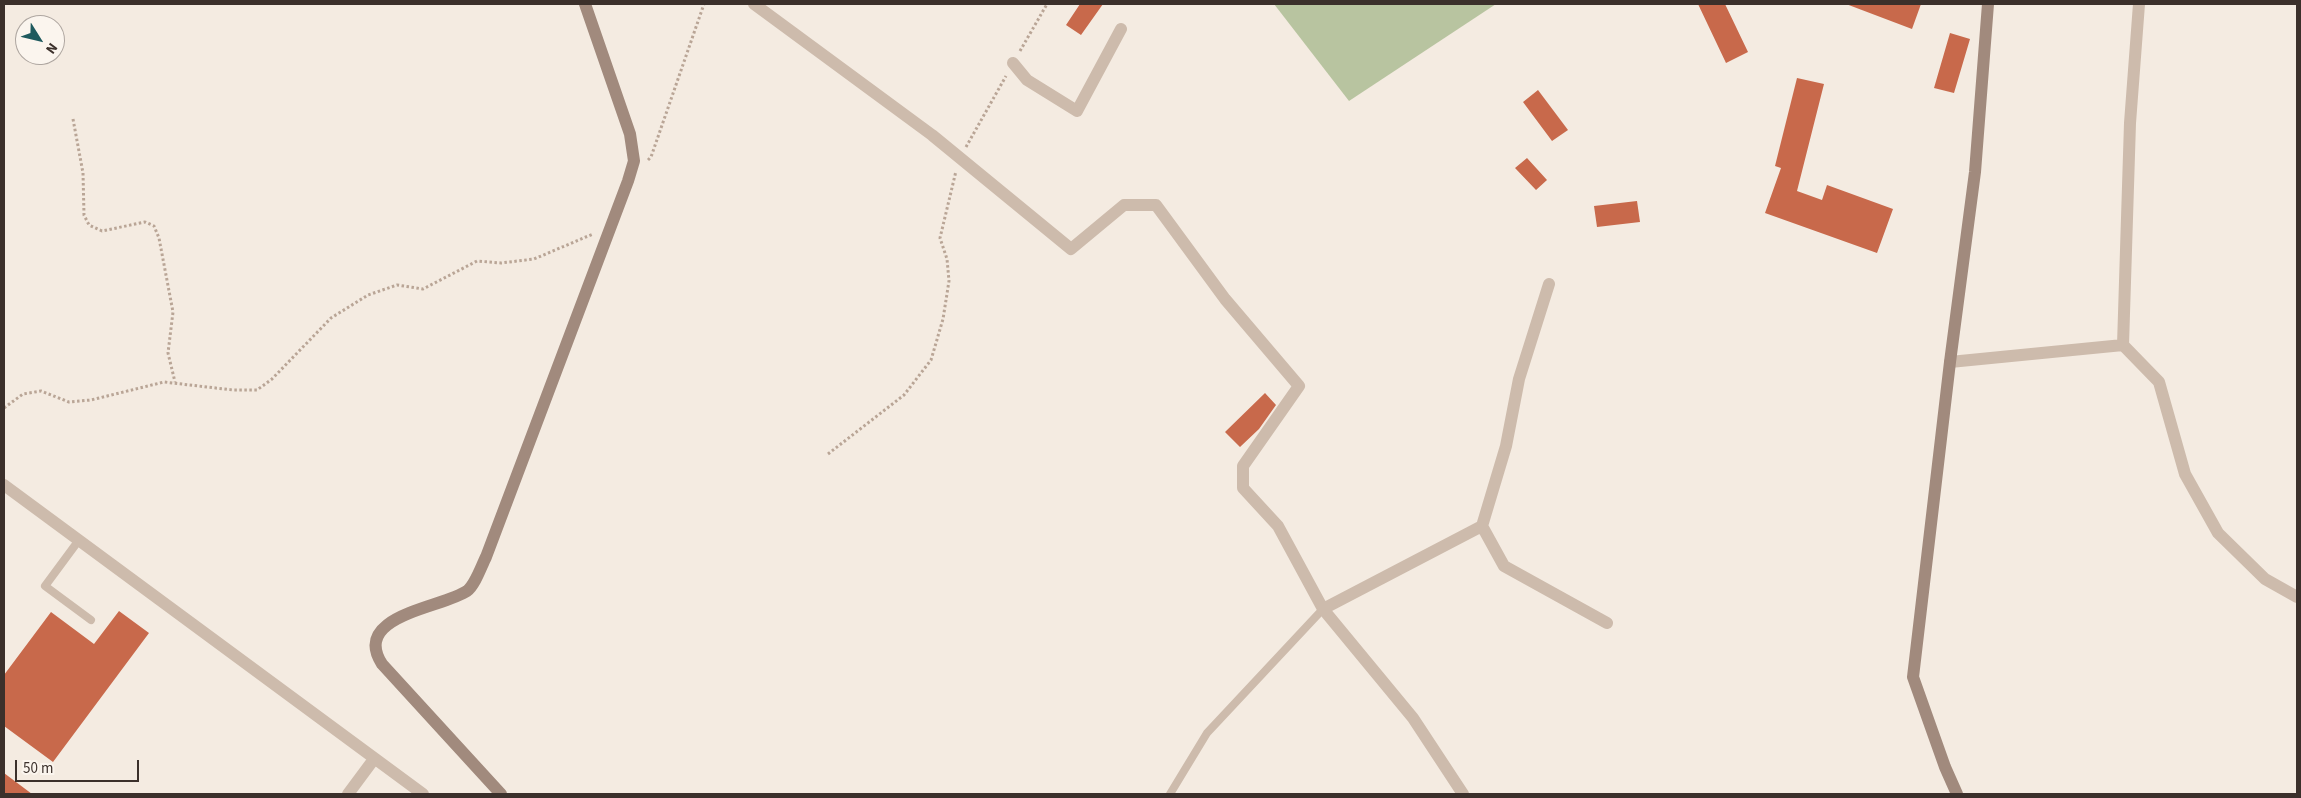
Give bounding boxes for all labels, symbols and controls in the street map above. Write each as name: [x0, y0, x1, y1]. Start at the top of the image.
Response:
north arrow: [15, 15, 65, 65]
text: N: [40, 39, 62, 58]
scale bar: [18, 750, 141, 782]
text: 50 m: [23, 758, 53, 779]

